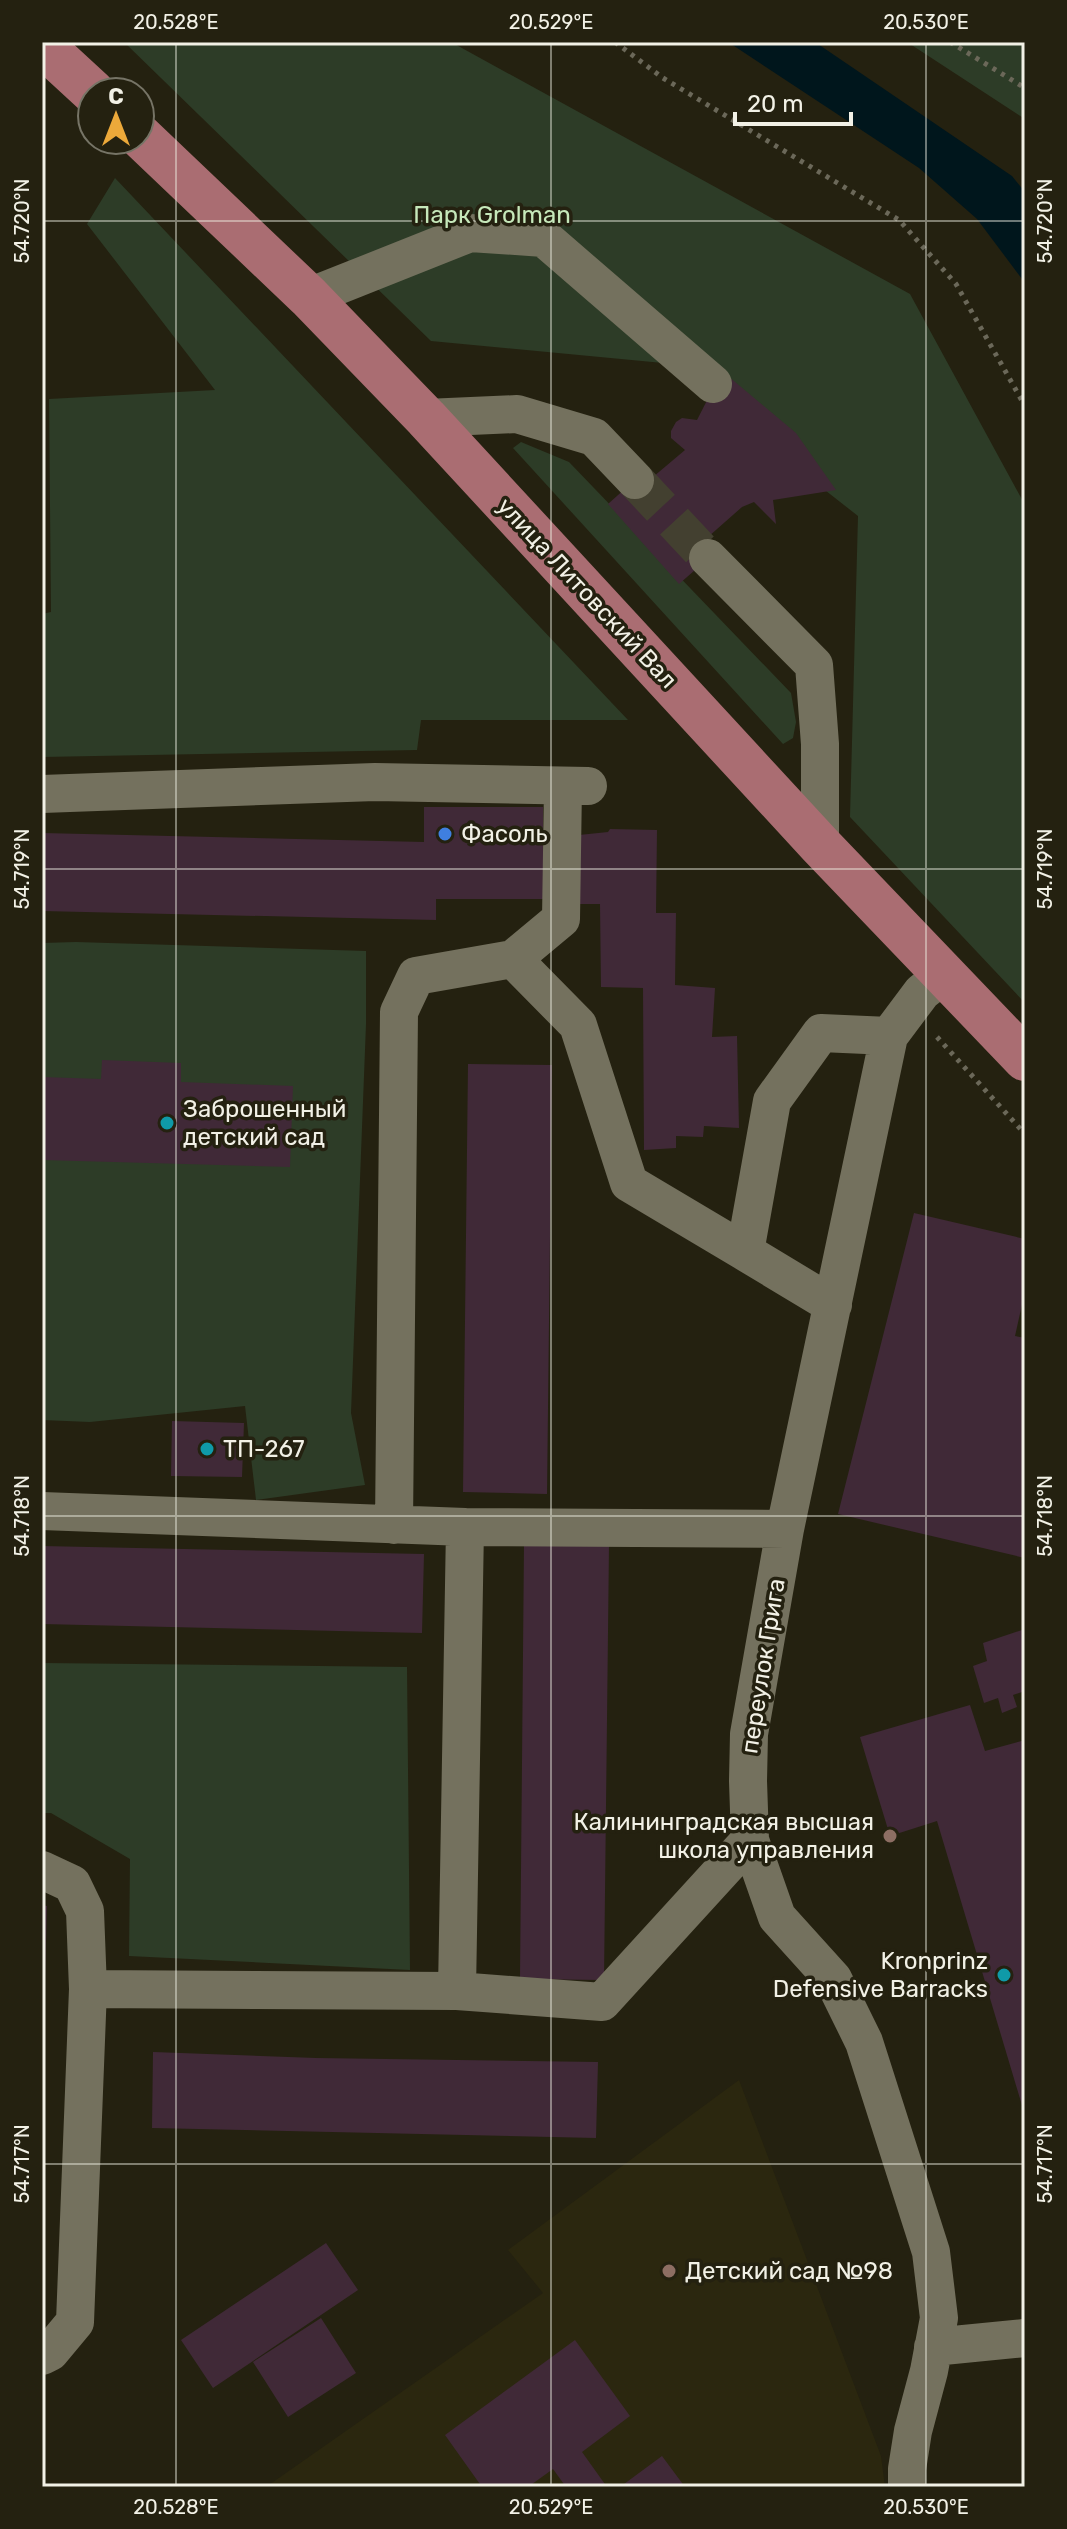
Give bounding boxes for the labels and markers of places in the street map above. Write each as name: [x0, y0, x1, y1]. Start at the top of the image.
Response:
place label: Фасоль: [461, 820, 548, 848]
marker: Фасоль: [436, 825, 454, 843]
place label: Заброшенный детский сад: [183, 1095, 346, 1151]
marker: Заброшенный детский сад: [158, 1114, 176, 1132]
place label: ТП-267: [223, 1435, 305, 1463]
marker: ТП-267: [198, 1440, 216, 1458]
place label: Калининградская высшая школа управления: [573, 1808, 874, 1864]
marker: Калининградская высшая школа управления: [881, 1827, 899, 1845]
place label: Kronprinz Defensive Barracks: [773, 1947, 988, 2003]
marker: Kronprinz Defensive Barracks: [995, 1966, 1013, 1984]
place label: Детский сад №98: [685, 2257, 893, 2285]
marker: Детский сад №98: [660, 2262, 678, 2280]

